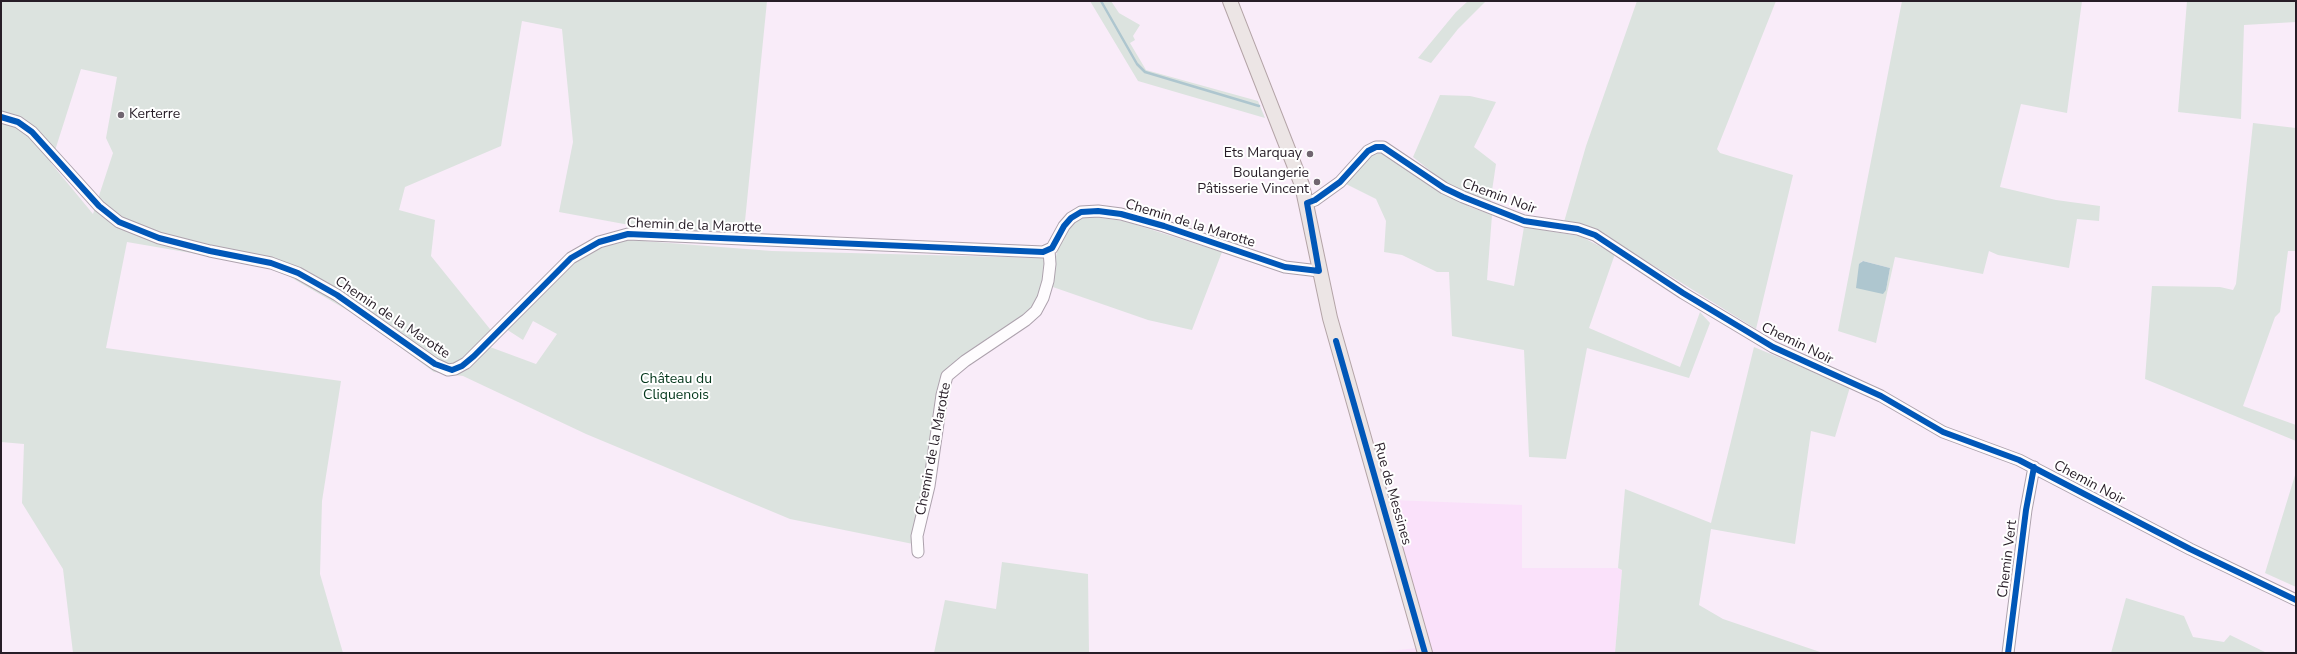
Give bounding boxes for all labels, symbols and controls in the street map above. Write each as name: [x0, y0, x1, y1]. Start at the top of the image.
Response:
place label: Kerterre: [129, 107, 180, 123]
marker: Kerterre: [116, 110, 126, 120]
place label: Ets Marquay: [1224, 146, 1302, 162]
marker: Ets Marquay: [1305, 149, 1315, 159]
place label: Boulangerie Pâtisserie Vincent: [1197, 166, 1309, 198]
street label: Chemin Noir: [1459, 176, 1539, 218]
marker: Boulangerie Pâtisserie Vincent: [1312, 177, 1322, 187]
street label: Chemin de la Marotte: [1123, 196, 1257, 252]
street label: Chemin de la Marotte: [626, 215, 762, 237]
street label: Chemin de la Marotte: [331, 273, 453, 363]
street label: Chemin Noir: [1758, 319, 1836, 369]
park label: Château du Cliquenois: [640, 372, 712, 404]
street label: Chemin de la Marotte: [913, 381, 955, 517]
street label: Rue de Messines: [1369, 441, 1415, 547]
street label: Chemin Noir: [2051, 457, 2127, 509]
street label: Chemin Vert: [1995, 519, 2021, 599]

